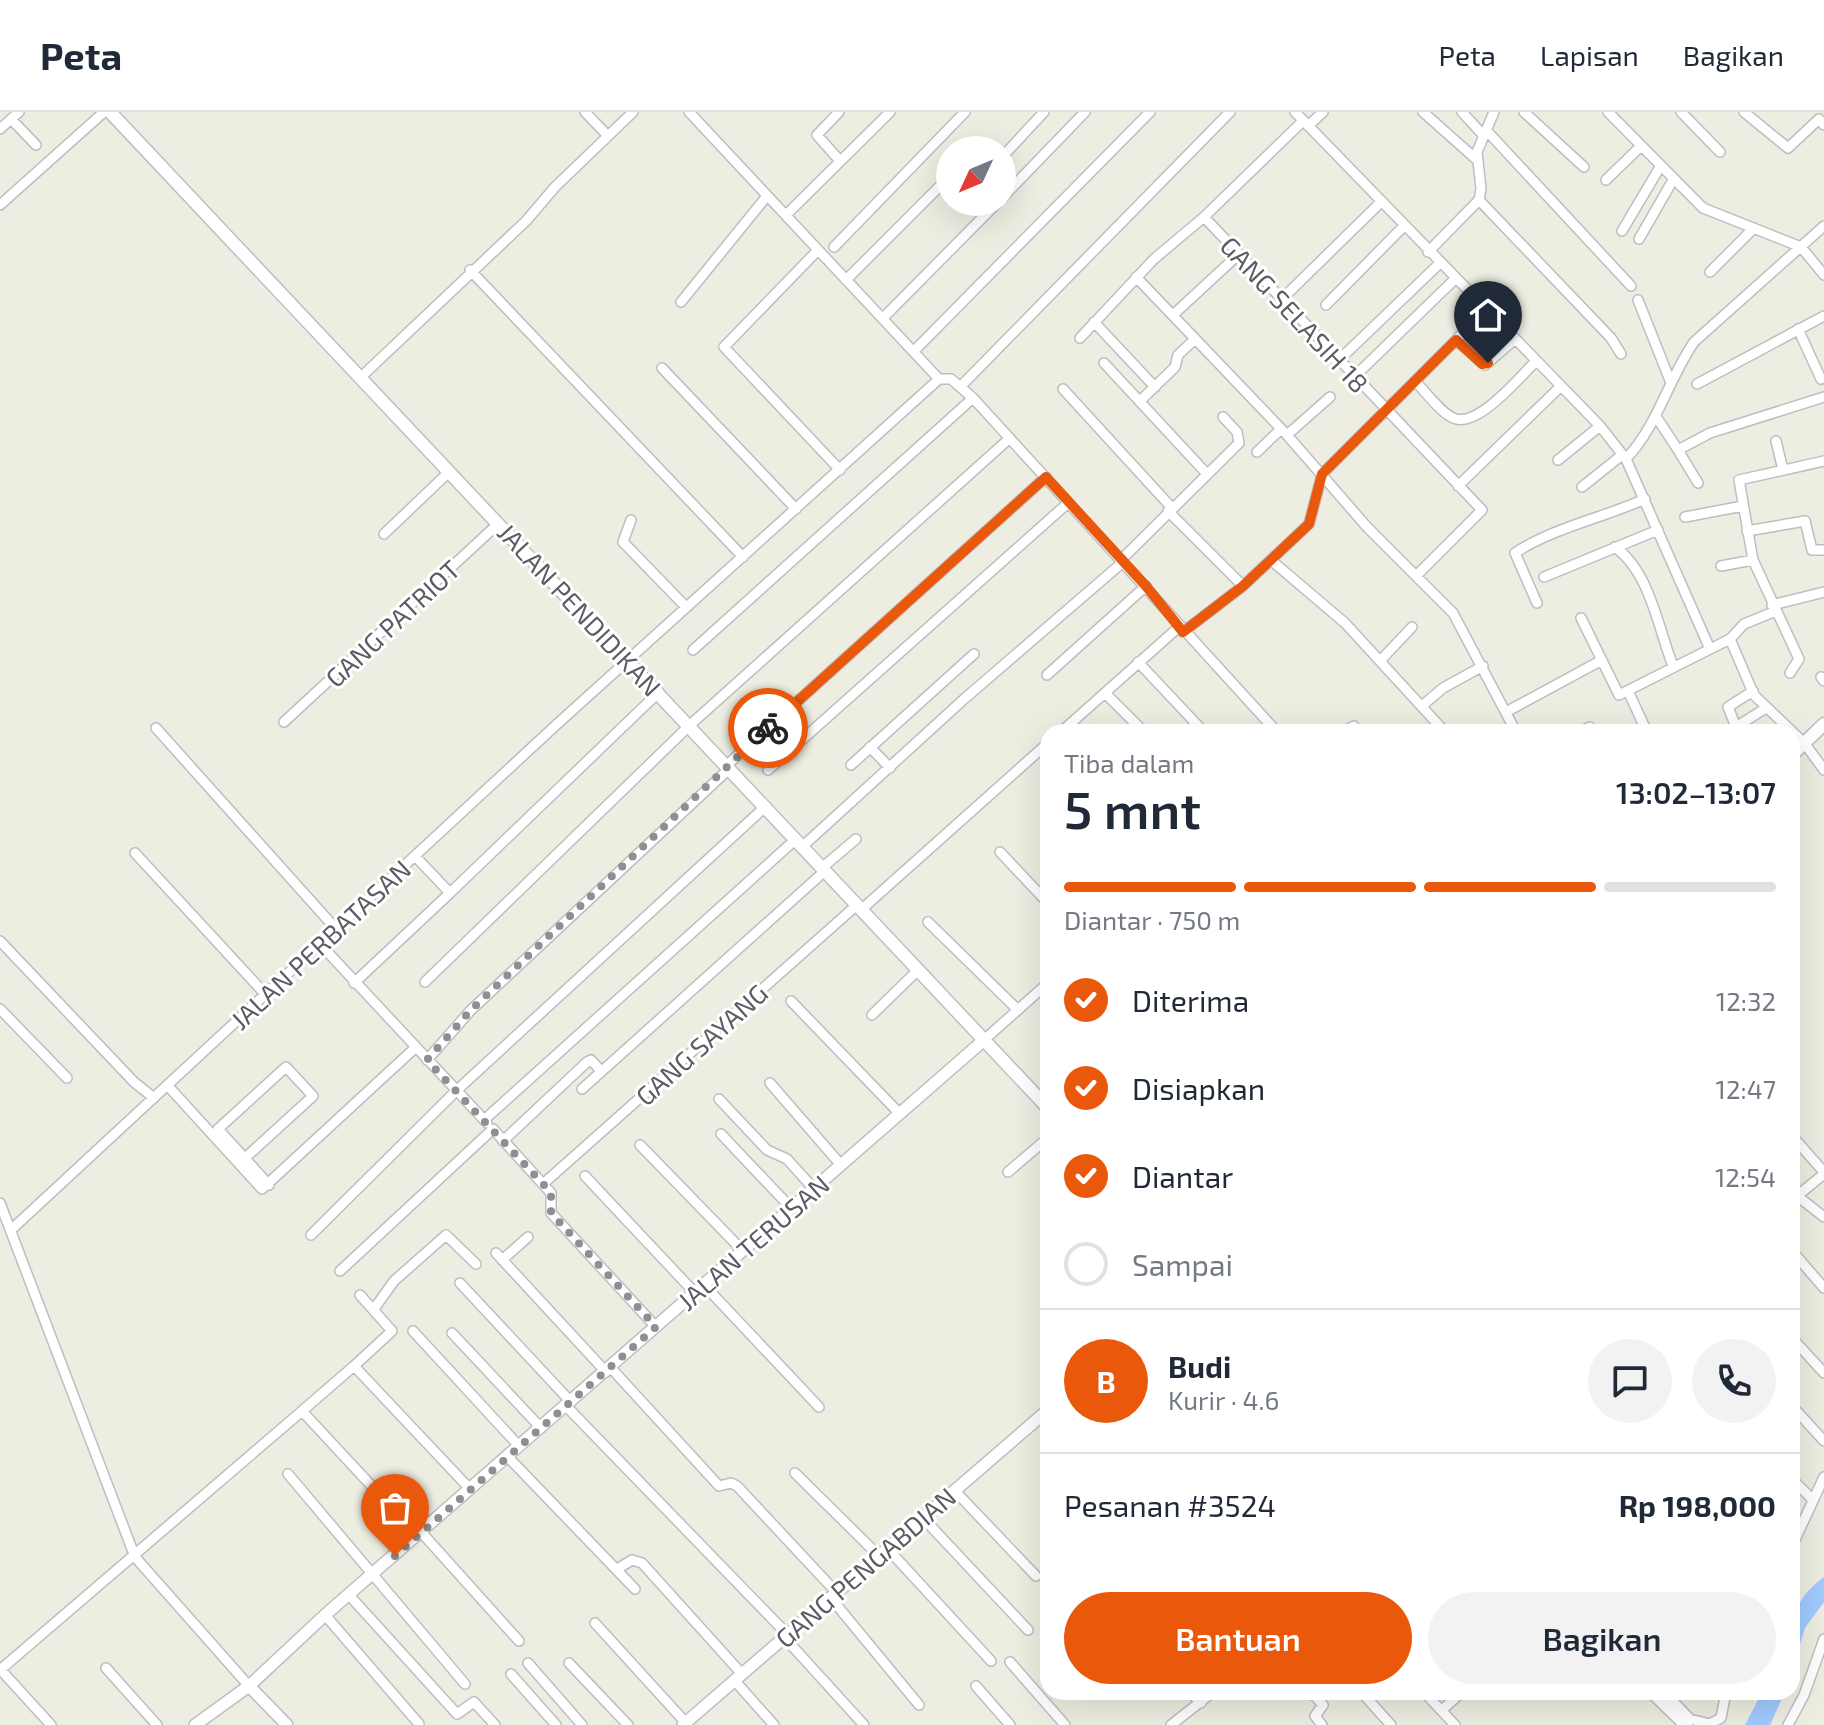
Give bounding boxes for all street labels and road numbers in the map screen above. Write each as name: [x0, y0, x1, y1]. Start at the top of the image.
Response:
street label: GANG SELASIH 18: [1215, 229, 1375, 399]
street label: JALAN PENDIDIKAN: [492, 516, 668, 702]
street label: GANG PATRIOT: [318, 553, 466, 693]
street label: JALAN PERBATASAN: [224, 853, 416, 1035]
street label: GANG SAYANG: [629, 977, 773, 1111]
street label: JALAN TERUSAN: [671, 1168, 835, 1316]
street label: GANG PENGABDIAN: [769, 1480, 961, 1654]

